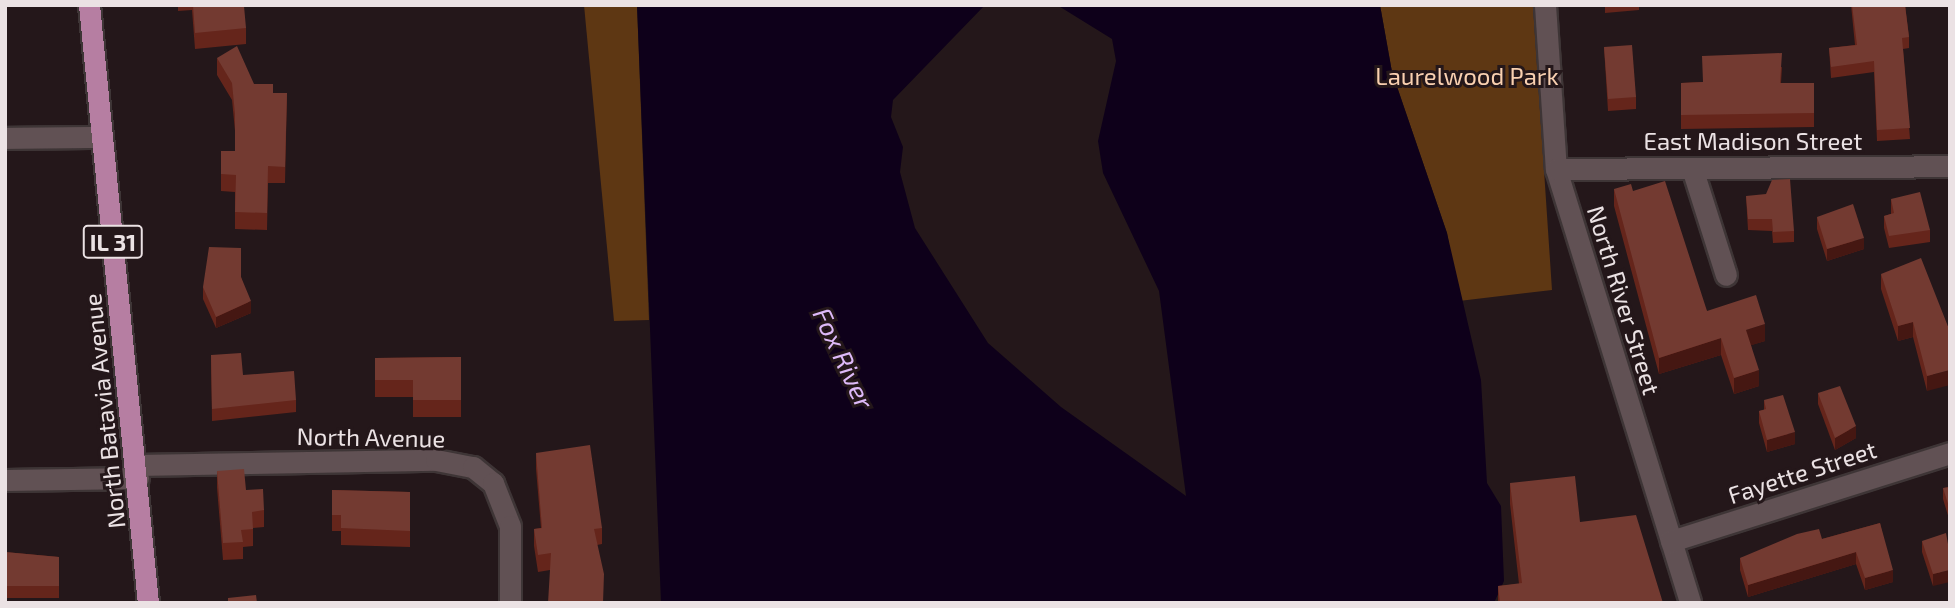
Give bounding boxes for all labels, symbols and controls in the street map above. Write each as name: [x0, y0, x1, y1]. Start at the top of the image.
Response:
park label: Laurelwood Park: [1375, 62, 1559, 90]
street label: East Madison Street: [1643, 127, 1863, 155]
street label: North River Street: [1581, 202, 1667, 398]
road number: IL 31: [82, 222, 144, 262]
street label: North Batavia Avenue: [77, 292, 131, 530]
water label: Fox River: [807, 302, 881, 414]
street label: North Avenue: [296, 421, 446, 453]
street label: Fayette Street: [1724, 434, 1880, 510]

